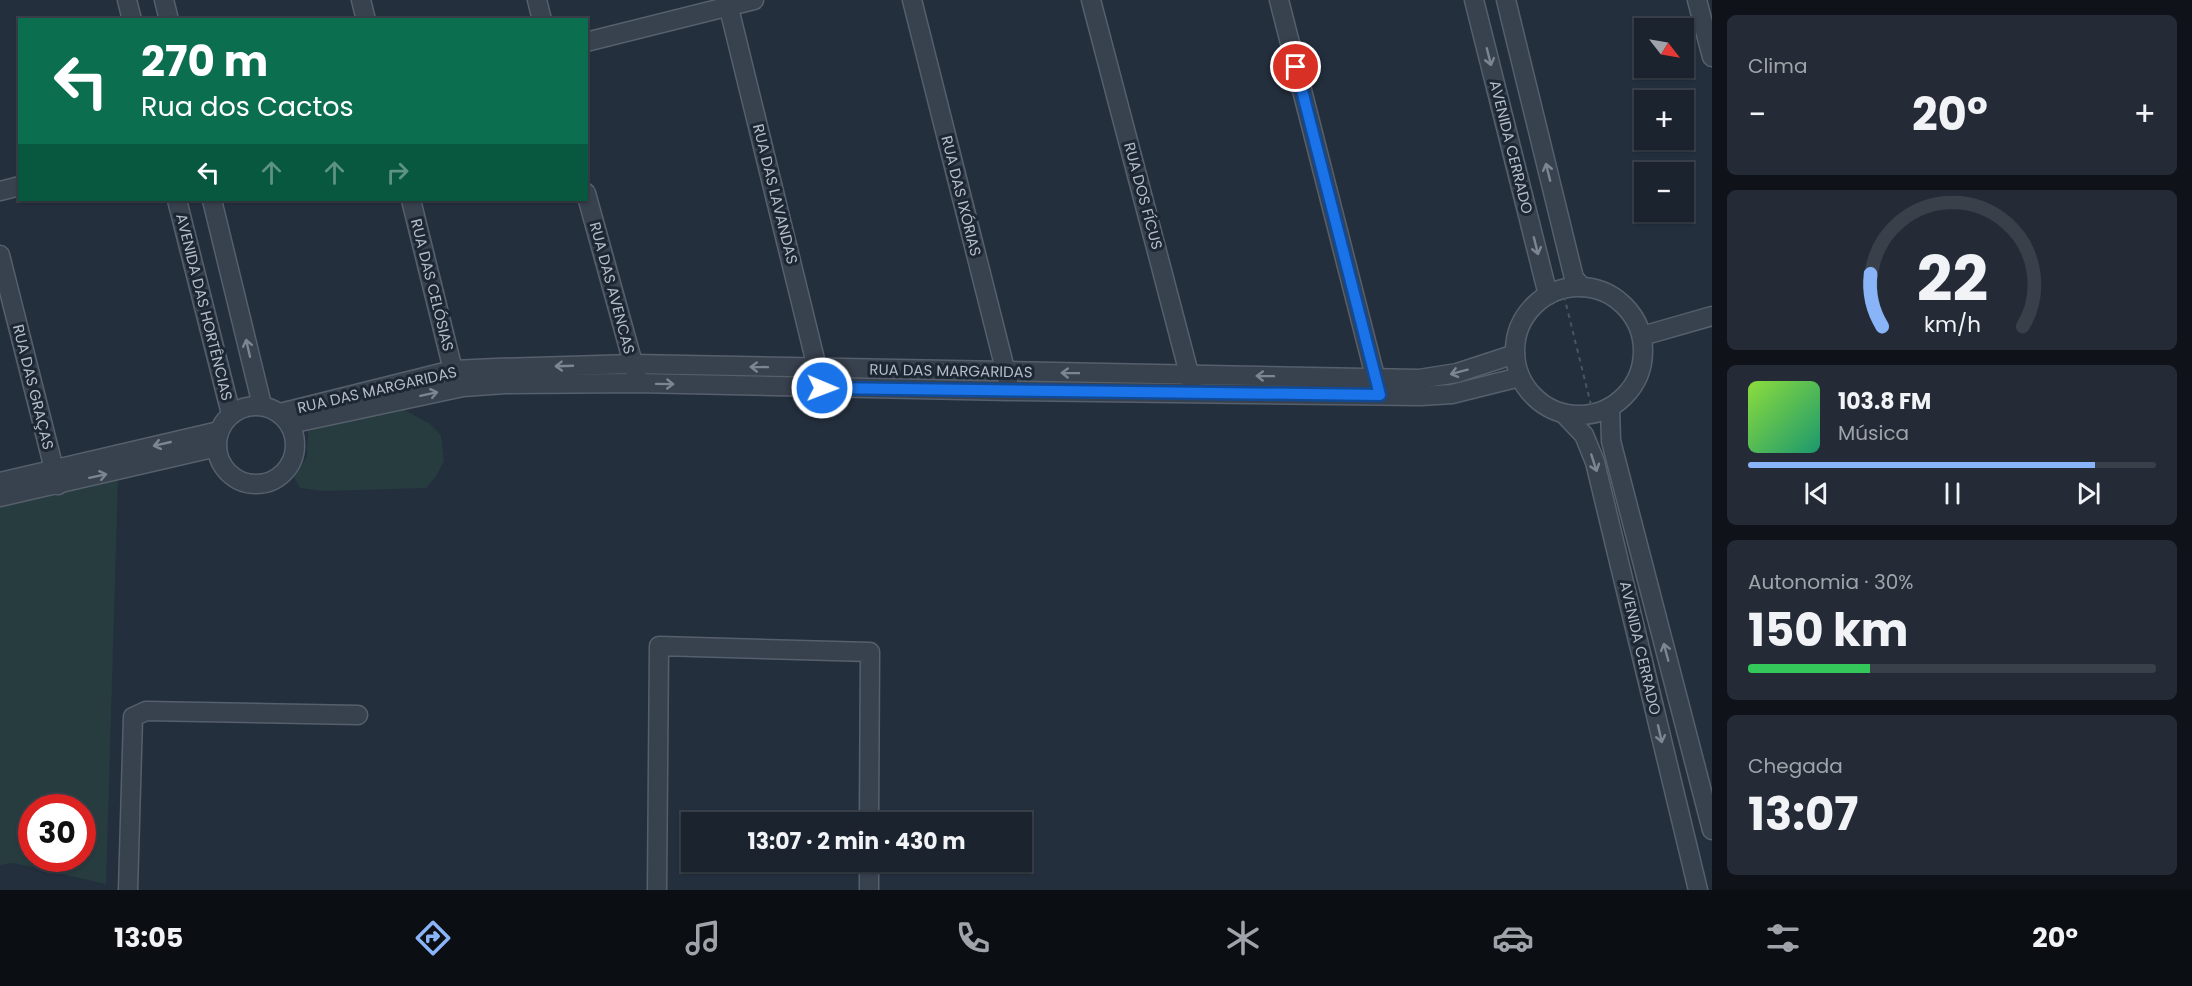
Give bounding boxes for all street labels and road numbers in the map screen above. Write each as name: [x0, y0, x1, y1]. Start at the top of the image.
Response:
street label: AVENIDA CERRADO: [1485, 78, 1538, 216]
street label: RUA DAS LAVANDAS: [748, 122, 803, 266]
street label: RUA DAS IXÓRIAS: [936, 133, 987, 258]
street label: RUA DOS FÍCUS: [1119, 140, 1168, 252]
street label: AVENIDA DAS HORTÊNCIAS: [171, 211, 238, 403]
street label: RUA DAS CELÓSIAS: [406, 216, 459, 353]
street label: RUA DAS AVENCAS: [585, 220, 640, 356]
street label: RUA DAS GRAÇAS: [8, 322, 59, 452]
street label: RUA DAS MARGARIDAS: [869, 359, 1033, 382]
street label: RUA DAS MARGARIDAS: [295, 361, 459, 418]
street label: AVENIDA CERRADO: [1615, 579, 1666, 717]

